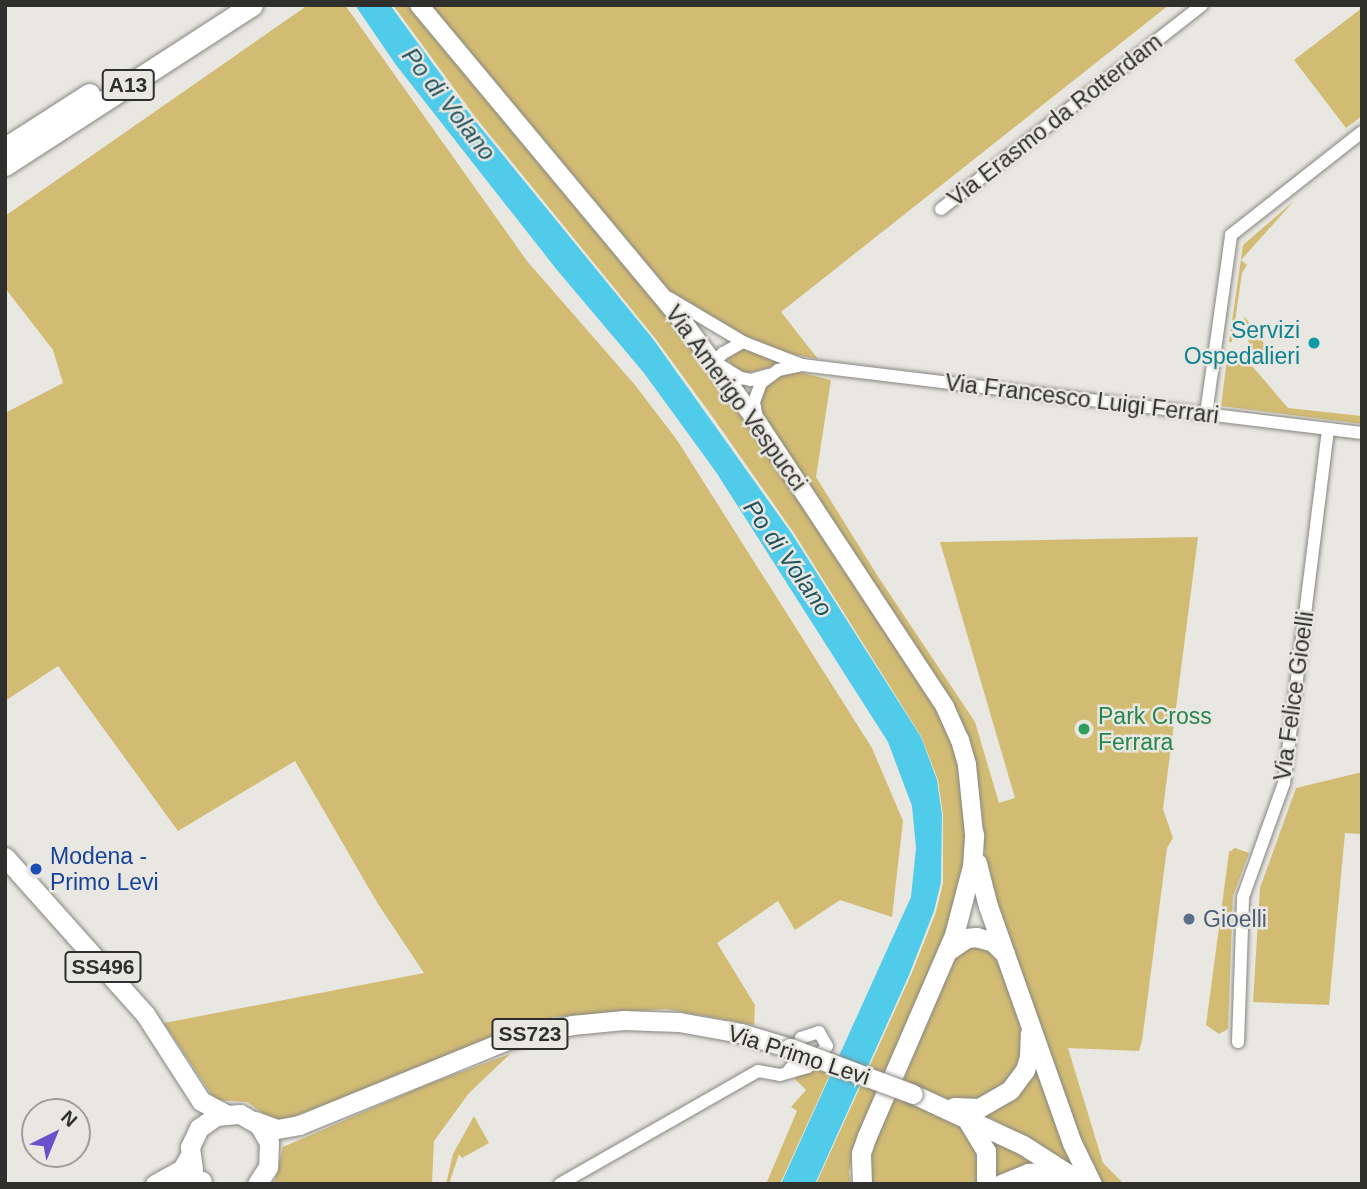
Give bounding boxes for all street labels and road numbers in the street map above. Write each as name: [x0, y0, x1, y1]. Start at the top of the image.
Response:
street label: Via Erasmo da Rotterdam: [942, 28, 1168, 212]
road number: A13: [100, 68, 156, 102]
street label: Via Amerigo Vespucci: [659, 300, 813, 496]
street label: Via Francesco Luigi Ferrari: [944, 369, 1220, 429]
street label: Via Felice Gioelli: [1268, 609, 1320, 783]
road number: SS496: [63, 950, 143, 984]
road number: SS723: [490, 1016, 570, 1052]
street label: Via Primo Levi: [724, 1019, 874, 1091]

